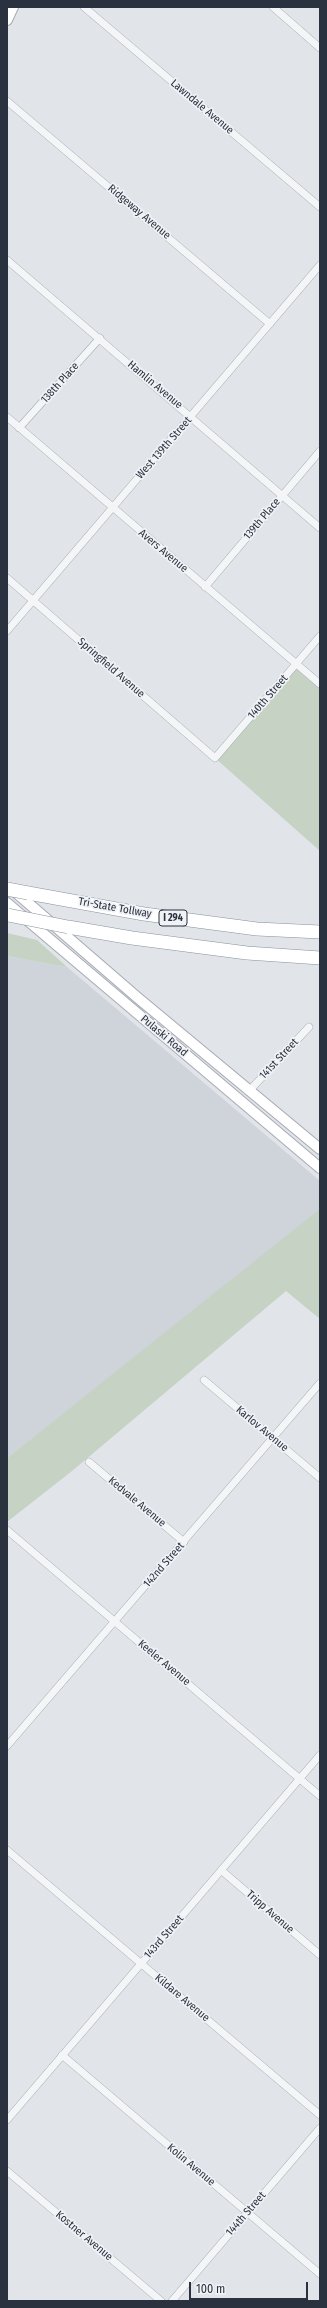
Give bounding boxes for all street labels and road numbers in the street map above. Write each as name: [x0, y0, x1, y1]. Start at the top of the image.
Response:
street label: Lawndale Avenue: [168, 77, 236, 137]
street label: Ridgeway Avenue: [105, 182, 173, 242]
street label: Hamlin Avenue: [125, 358, 185, 412]
street label: 138th Place: [38, 360, 82, 406]
street label: West 139th Street: [133, 414, 195, 482]
street label: 139th Place: [241, 496, 283, 542]
street label: Avers Avenue: [136, 527, 190, 575]
street label: Springfield Avenue: [75, 635, 147, 701]
street label: 140th Street: [245, 672, 291, 722]
street label: Tri-State Tollway: [77, 895, 153, 921]
road number: I 294: [159, 910, 187, 926]
street label: Pulaski Road: [138, 1013, 190, 1059]
street label: 141st Street: [257, 1036, 301, 1082]
street label: Karlov Avenue: [233, 1403, 291, 1455]
street label: Kedvale Avenue: [106, 1474, 168, 1530]
street label: 142nd Street: [141, 1540, 187, 1590]
street label: Keeler Avenue: [135, 1637, 193, 1689]
street label: Tripp Avenue: [244, 1888, 296, 1936]
street label: 143rd Street: [141, 1912, 187, 1962]
street label: Kildare Avenue: [152, 1971, 212, 2025]
street label: Kolin Avenue: [164, 2141, 218, 2189]
street label: 144th Street: [223, 2189, 269, 2239]
street label: Kostner Avenue: [53, 2208, 115, 2264]

